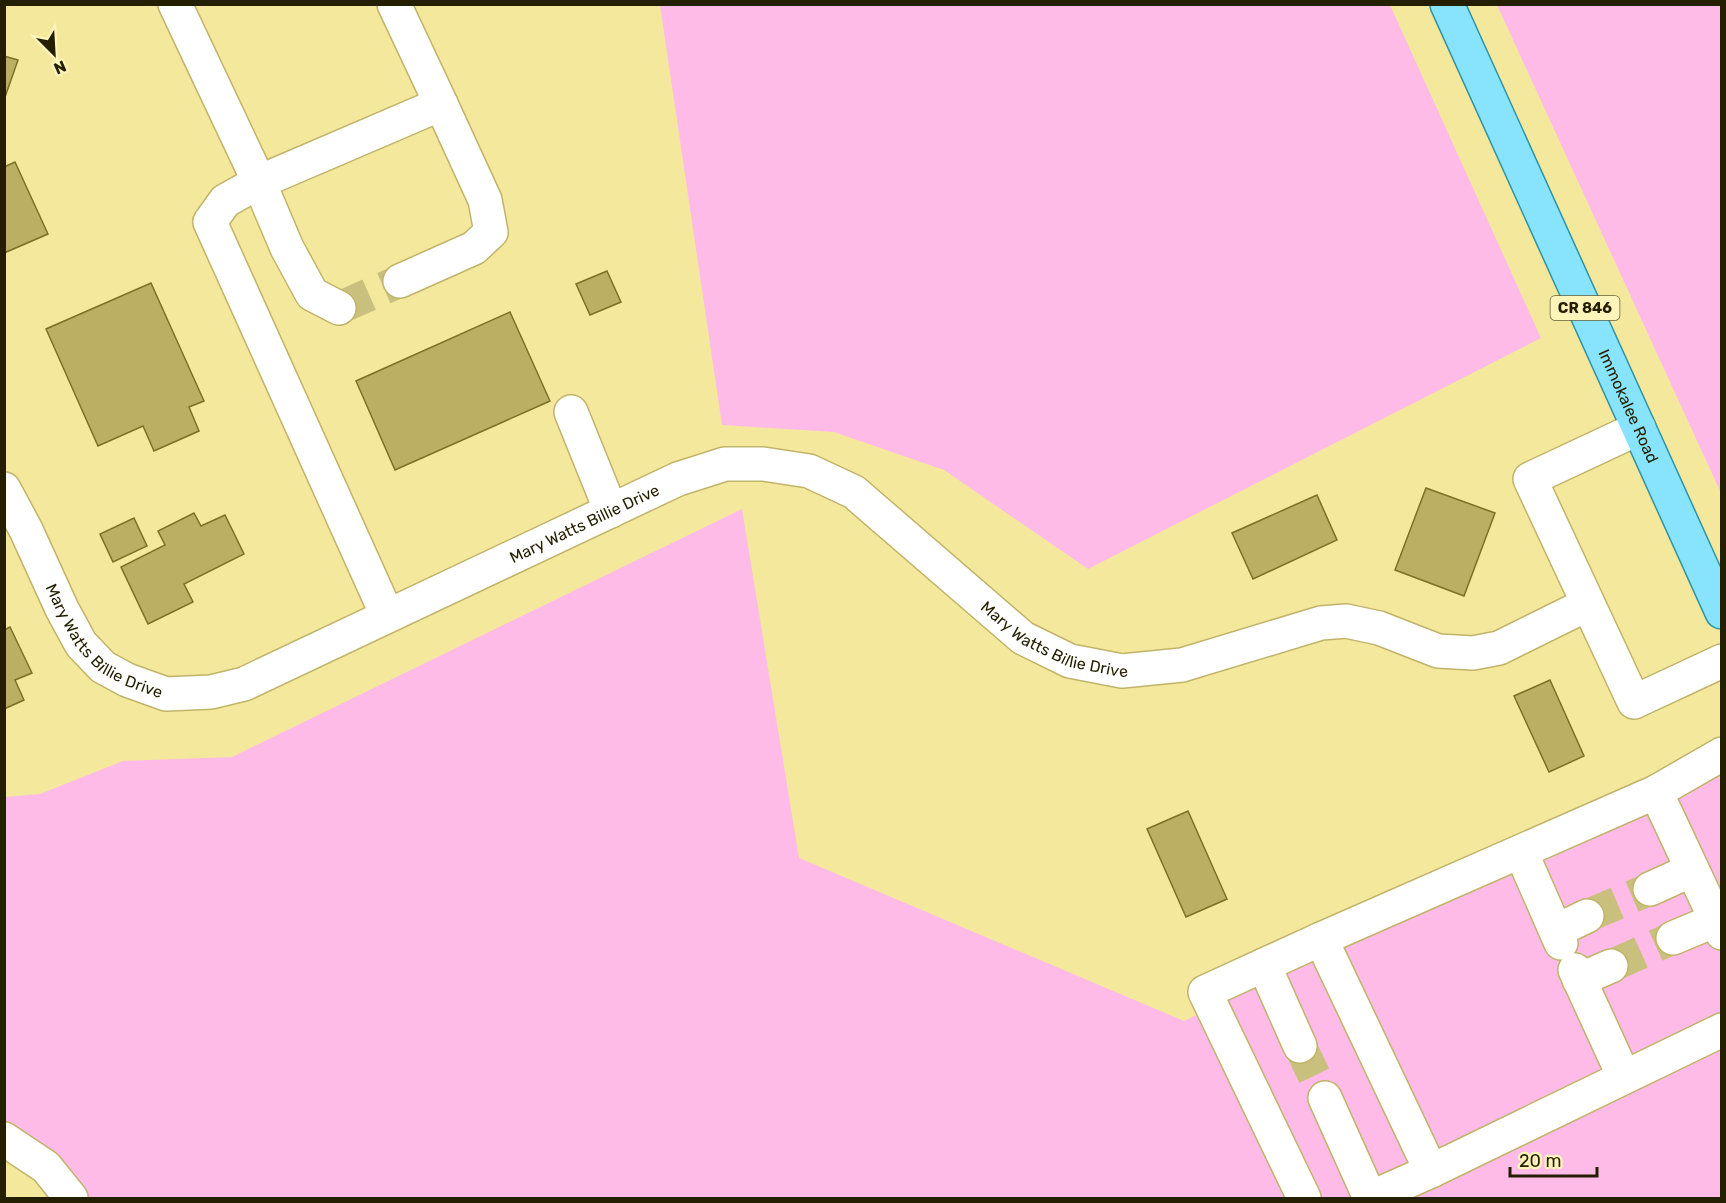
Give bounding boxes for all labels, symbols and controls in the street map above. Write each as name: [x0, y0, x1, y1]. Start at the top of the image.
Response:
north arrow: [24, 24, 84, 84]
text: N: [51, 56, 69, 78]
road number: CR 846: [1550, 296, 1620, 320]
street label: Immokalee Road: [1594, 346, 1662, 466]
street label: Mary Watts Billie Drive: [507, 480, 662, 567]
street label: Mary Watts Billie Drive: [42, 581, 165, 702]
street label: Mary Watts Billie Drive: [977, 597, 1129, 681]
scale bar: [1510, 1140, 1597, 1178]
text: 20 m: [1519, 1150, 1561, 1172]

